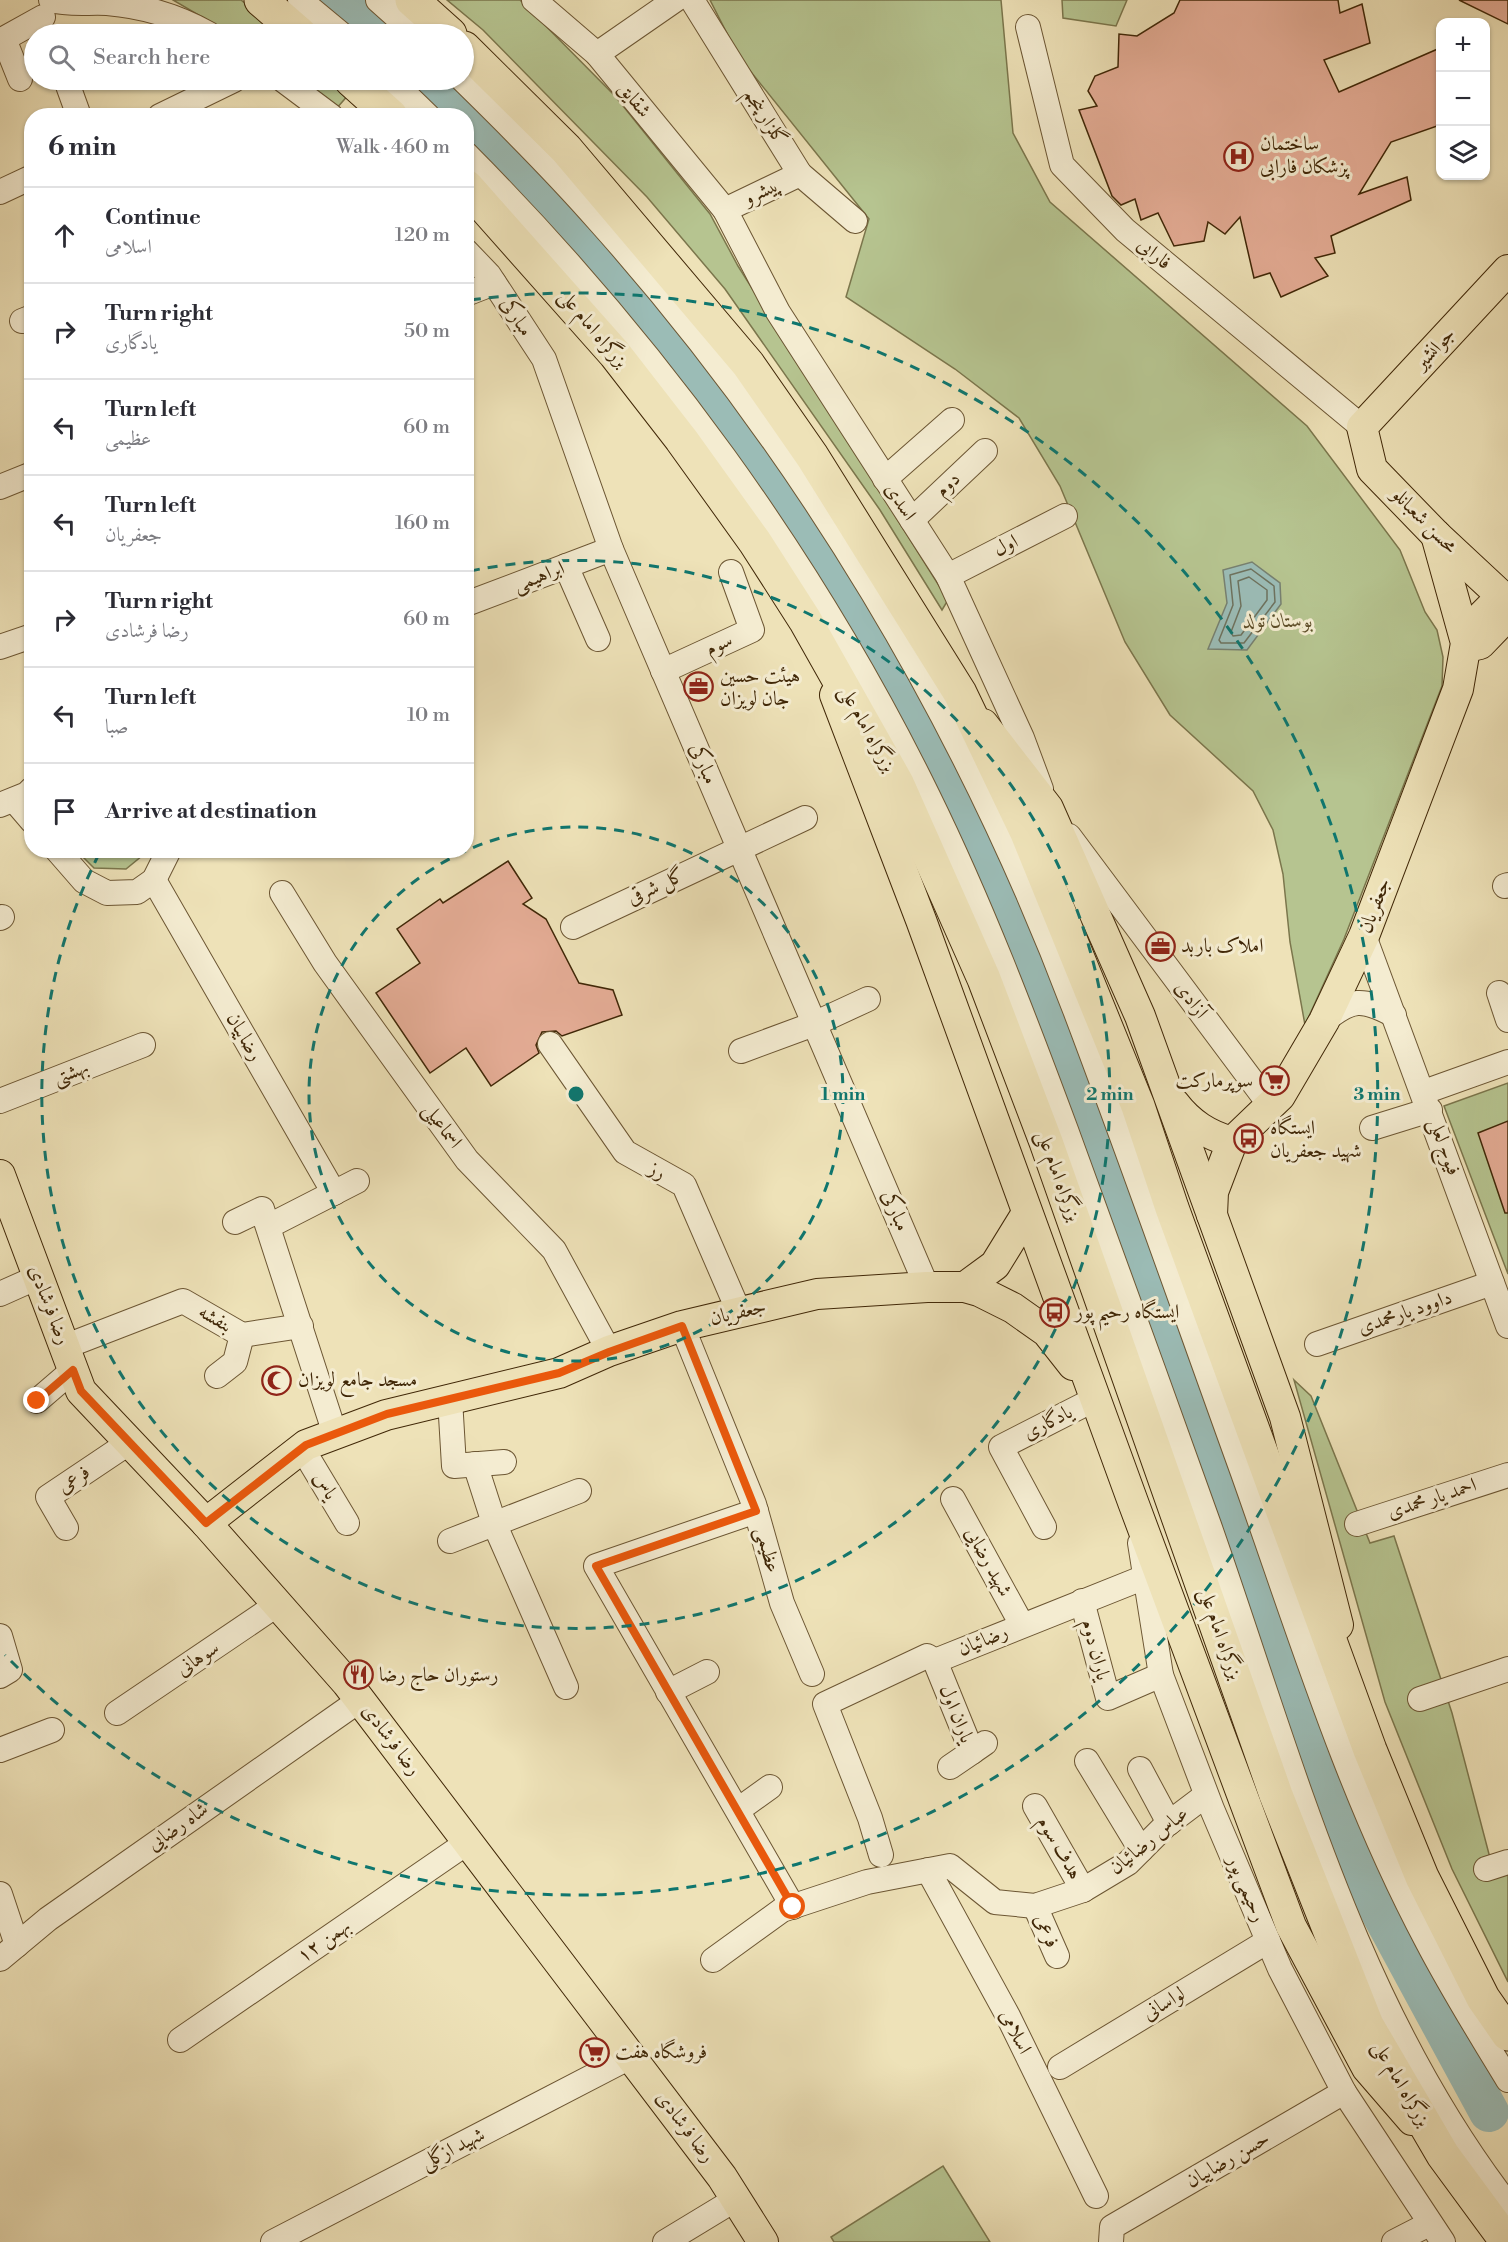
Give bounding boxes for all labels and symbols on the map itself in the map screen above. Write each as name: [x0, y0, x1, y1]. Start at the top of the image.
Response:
street label: شقایق: [612, 77, 656, 123]
street label: گلزار پنجم: [733, 83, 793, 153]
place label: ساختمان پزشکان فارابی: [1260, 132, 1351, 181]
hospital icon: ساختمان پزشکان فارابی: [1223, 140, 1255, 172]
street label: پیشرو: [738, 172, 784, 212]
street label: فارابی: [1131, 232, 1176, 276]
street label: بزرگراه امام علی: [550, 283, 635, 376]
street label: مبارکی: [494, 292, 539, 341]
street label: جوانشیر: [1408, 322, 1461, 377]
street label: دوم: [930, 467, 969, 506]
street label: اسدی: [879, 478, 921, 526]
street label: محسن شعبانلو: [1384, 481, 1462, 559]
street label: اول: [989, 529, 1023, 563]
street label: ابراهیمی: [510, 556, 568, 598]
park label: بوستان تولد: [1243, 609, 1313, 634]
street label: سوم: [701, 628, 738, 666]
place label: هیئت حسین جان لویزان: [720, 664, 800, 712]
office icon: هیئت حسین جان لویزان: [683, 671, 715, 703]
street label: بزرگراه امام علی: [829, 680, 903, 779]
street label: مبارکی: [683, 739, 724, 788]
street label: گل شرقی: [623, 862, 689, 911]
street label: جعفریان: [1353, 875, 1397, 937]
office icon: املاک باربد: [1144, 930, 1176, 962]
place label: املاک باربد: [1181, 934, 1264, 959]
street label: آزادی: [1169, 976, 1216, 1026]
street label: رضاییان: [220, 1008, 268, 1066]
street label: بهشتی: [49, 1055, 93, 1092]
supermarket icon: سوپرمارکت: [1258, 1065, 1290, 1097]
place label: سوپرمارکت: [1175, 1069, 1253, 1094]
text: 1 min: [821, 1083, 865, 1106]
text: 2 min: [1086, 1083, 1134, 1106]
text: 3 min: [1354, 1083, 1400, 1106]
centre of rings: [566, 1084, 586, 1104]
street label: اسماعیلی: [416, 1098, 467, 1154]
place label: ایستگاه شهید جعفریان: [1270, 1114, 1362, 1164]
street label: فیوج لعلی: [1418, 1115, 1466, 1180]
bus stop icon: ایستگاه شهید جعفریان: [1233, 1123, 1265, 1155]
street label: بزرگراه امام علی: [1026, 1126, 1088, 1227]
street label: رز: [642, 1155, 670, 1186]
street label: مبارکی: [875, 1186, 916, 1235]
street label: رضا فرشادی: [22, 1261, 76, 1349]
street label: داوود یارمحمدی: [1355, 1285, 1455, 1341]
street label: جعفریان: [707, 1294, 769, 1332]
bus stop icon: ایستگاه رحیم پور: [1038, 1296, 1070, 1328]
place label: ایستگاه رحیم پور: [1073, 1298, 1179, 1331]
street label: بنفشه: [194, 1299, 236, 1339]
mosque icon: مسجد جامع لویزان: [261, 1364, 293, 1396]
place label: مسجد جامع لویزان: [298, 1368, 417, 1397]
route end: [23, 1387, 49, 1413]
street label: یادگاری: [1019, 1399, 1078, 1446]
street label: فرعی: [53, 1460, 95, 1500]
street label: یاس: [307, 1467, 344, 1506]
street label: احمد یار محمدی: [1384, 1473, 1480, 1525]
street label: شهید رضایی: [959, 1523, 1017, 1601]
street label: عظیمی: [749, 1524, 785, 1576]
street label: بزرگراه امام علی: [1189, 1584, 1249, 1685]
street label: یاران دوم: [1071, 1617, 1115, 1686]
street label: رضائیان: [954, 1620, 1012, 1662]
street label: سوهانی: [172, 1636, 224, 1682]
restaurant icon: رستوران حاج رضا: [342, 1659, 374, 1691]
place label: رستوران حاج رضا: [379, 1663, 499, 1692]
street label: یاران اول: [933, 1681, 979, 1748]
street label: رضا فرشادی: [356, 1699, 426, 1781]
street label: شاه رضایی: [143, 1797, 213, 1857]
street label: عباس رضائیان: [1104, 1801, 1194, 1881]
street label: هدف سوم: [1027, 1812, 1087, 1886]
street label: رحیمی پور: [1219, 1850, 1271, 1926]
route start: [779, 1893, 805, 1919]
street label: فرعی: [1028, 1910, 1064, 1952]
street label: ۱۲ بهمن: [292, 1914, 356, 1968]
street label: لواسانی: [1138, 1982, 1190, 2026]
street label: اسلامی: [993, 2005, 1037, 2059]
street label: بزرگراه امام علی: [1363, 2035, 1438, 2134]
supermarket icon: فروشگاه هفت: [578, 2036, 610, 2068]
place label: فروشگاه هفت: [615, 2038, 707, 2065]
street label: رضا فرشادی: [650, 2086, 720, 2168]
street label: شهید ازگلی: [416, 2121, 490, 2177]
street label: حسن رضاییان: [1182, 2126, 1274, 2194]

